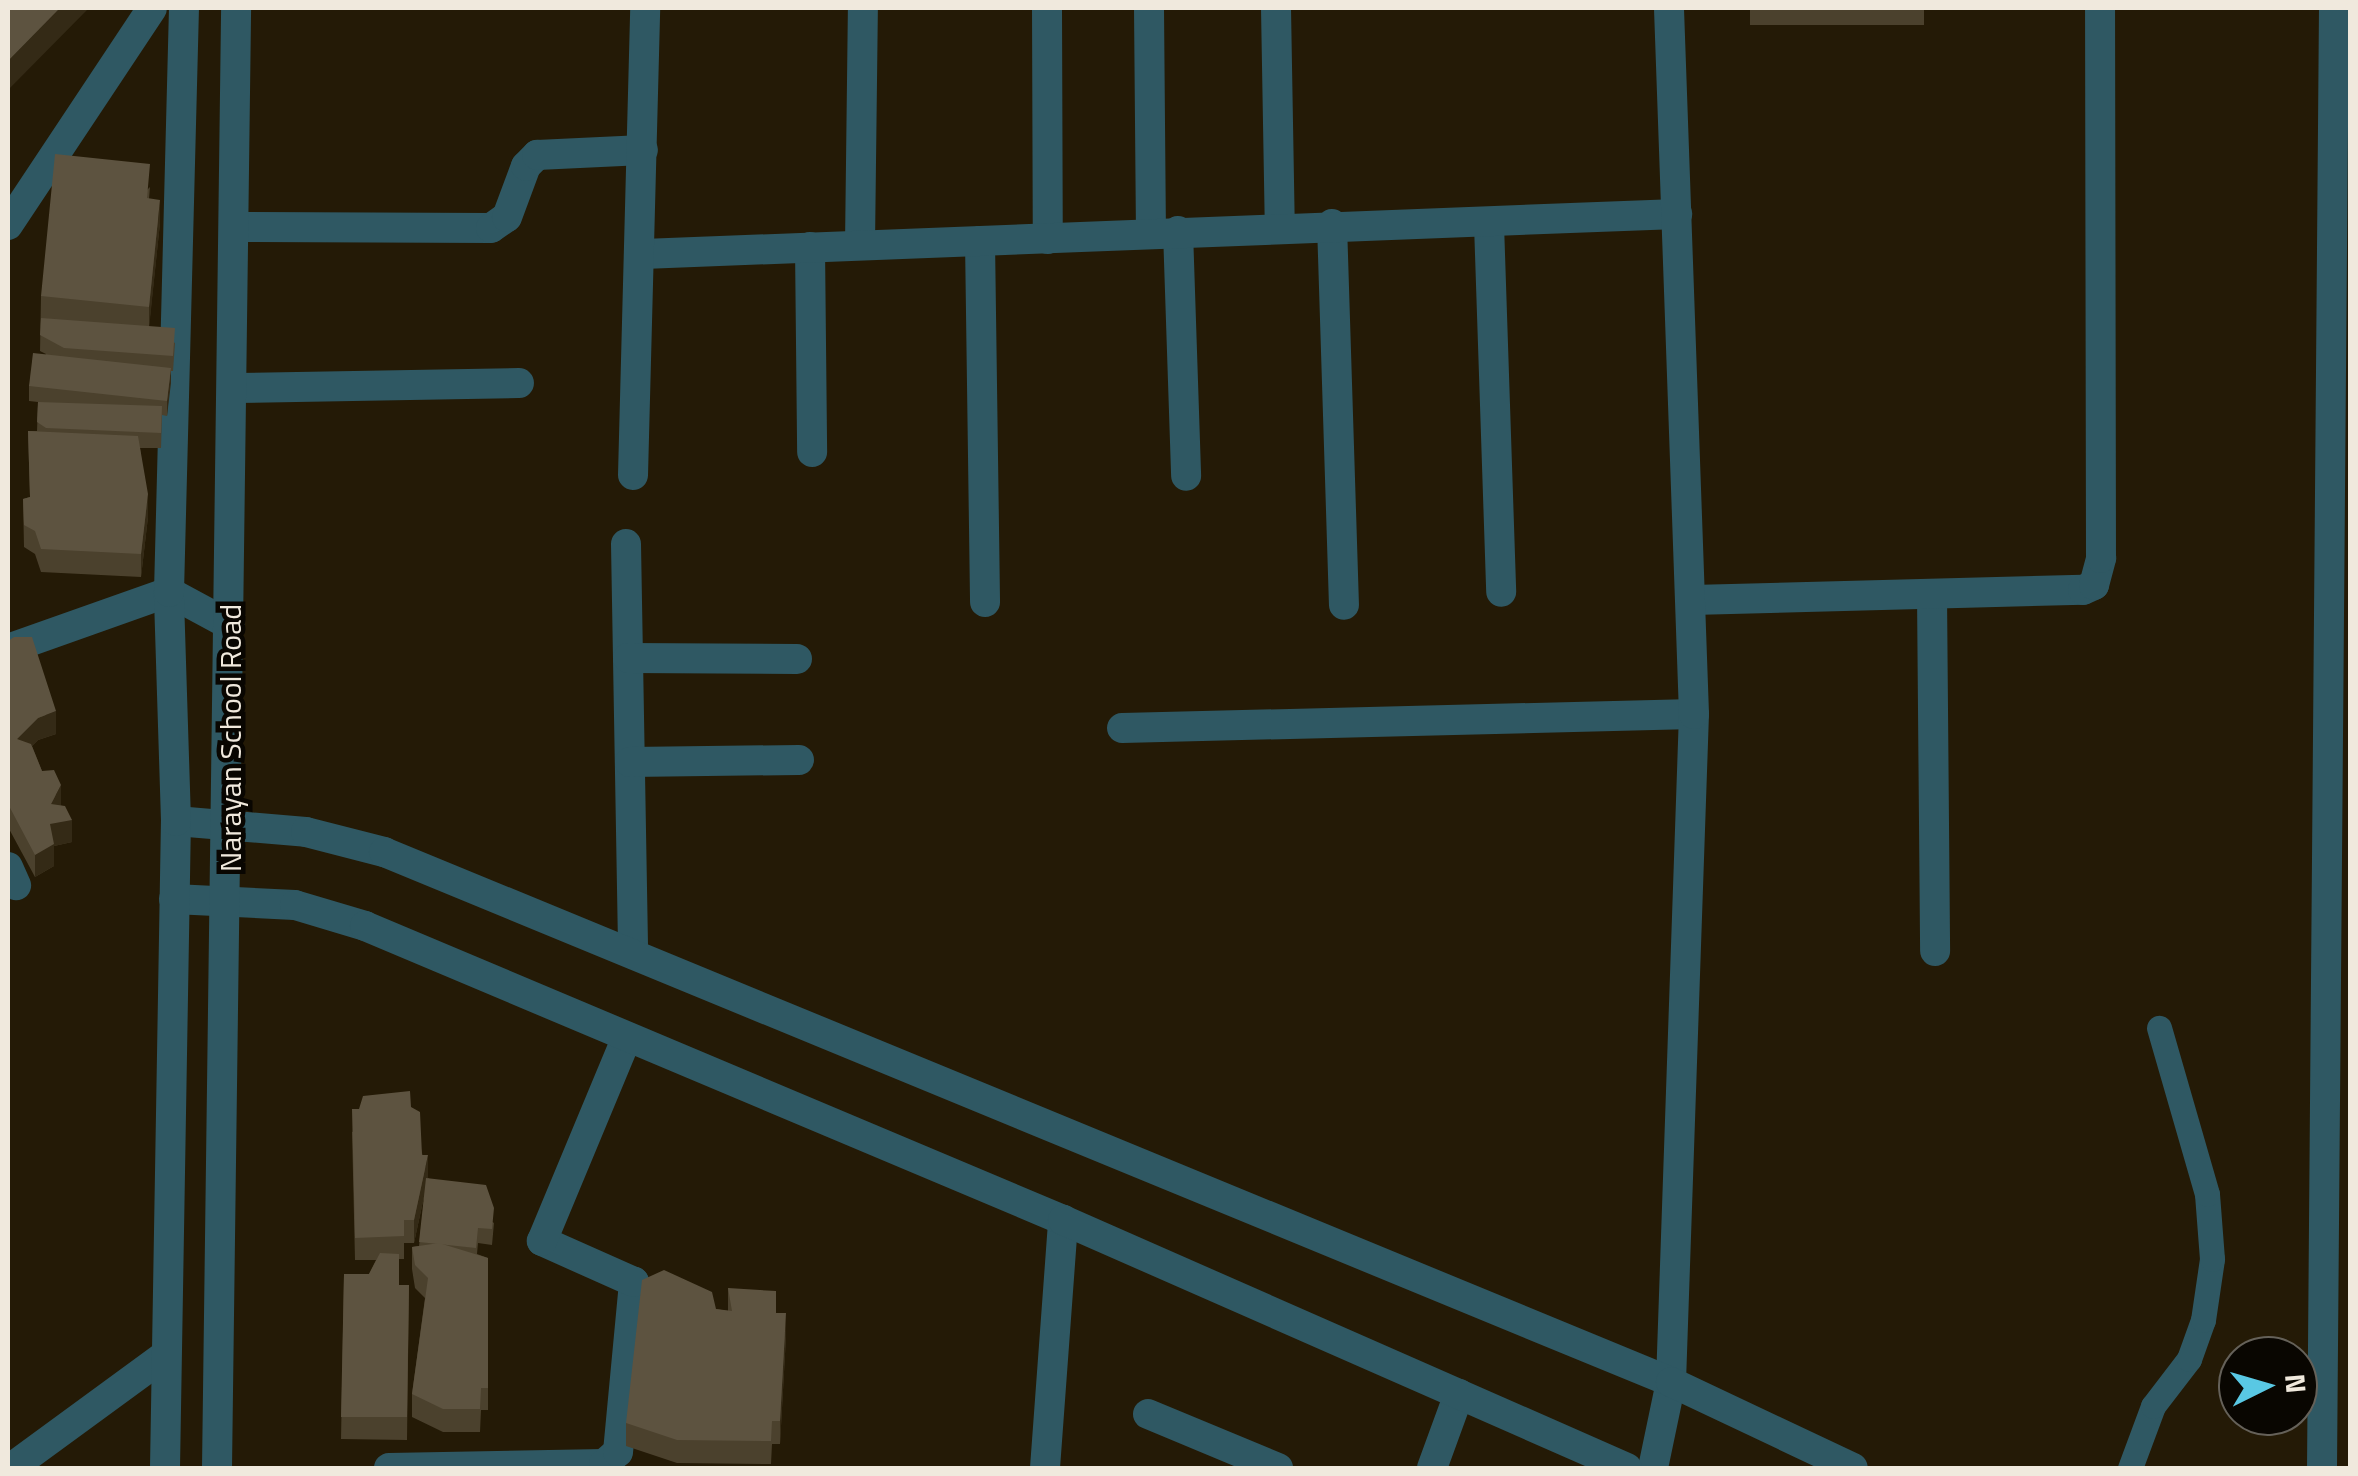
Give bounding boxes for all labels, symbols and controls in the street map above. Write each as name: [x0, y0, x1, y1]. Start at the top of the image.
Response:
street label: Narayan School Road: [212, 604, 248, 872]
north arrow: [2218, 1336, 2318, 1436]
text: N: [2274, 1372, 2319, 1395]

